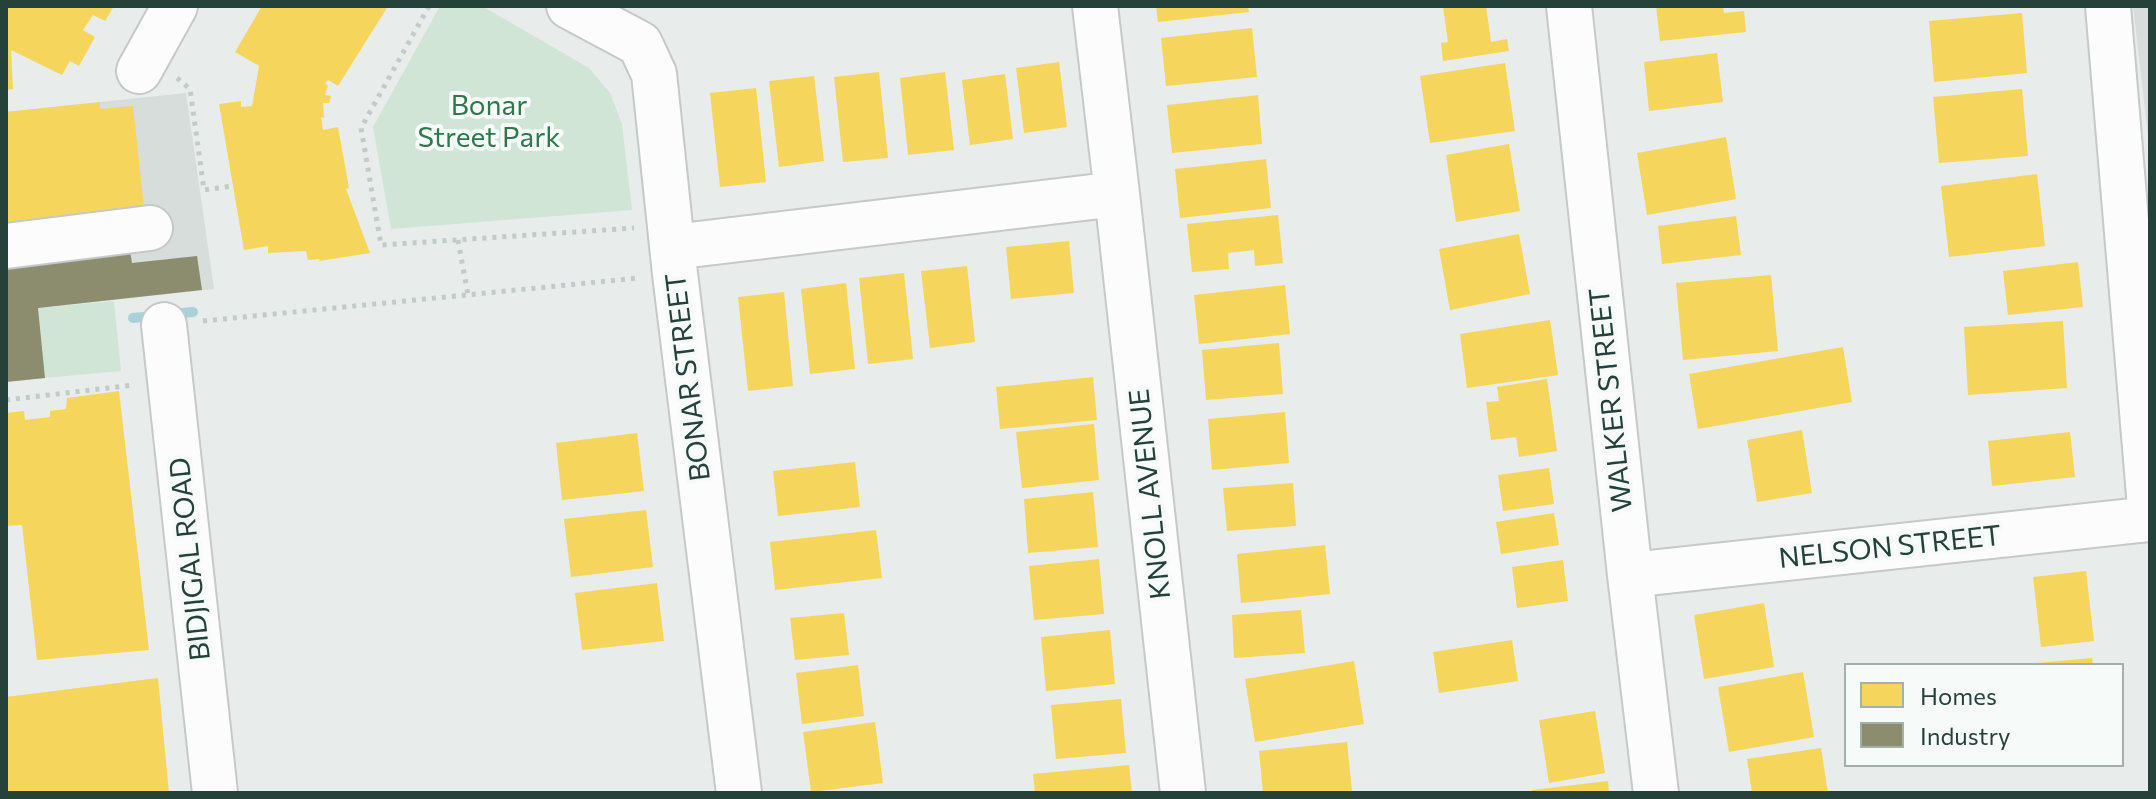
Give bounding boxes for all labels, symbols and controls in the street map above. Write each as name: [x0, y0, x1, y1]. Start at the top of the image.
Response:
park label: Bonar Street Park: [417, 89, 561, 155]
street label: BONAR STREET: [659, 271, 717, 483]
street label: WALKER STREET: [1583, 286, 1639, 514]
street label: KNOLL AVENUE: [1122, 387, 1178, 601]
street label: BIDJIGAL ROAD: [163, 456, 217, 662]
street label: NELSON STREET: [1777, 519, 2003, 575]
legend: [1844, 663, 2124, 767]
text: Homes: [1920, 681, 1997, 710]
text: Industry: [1920, 721, 2010, 750]

